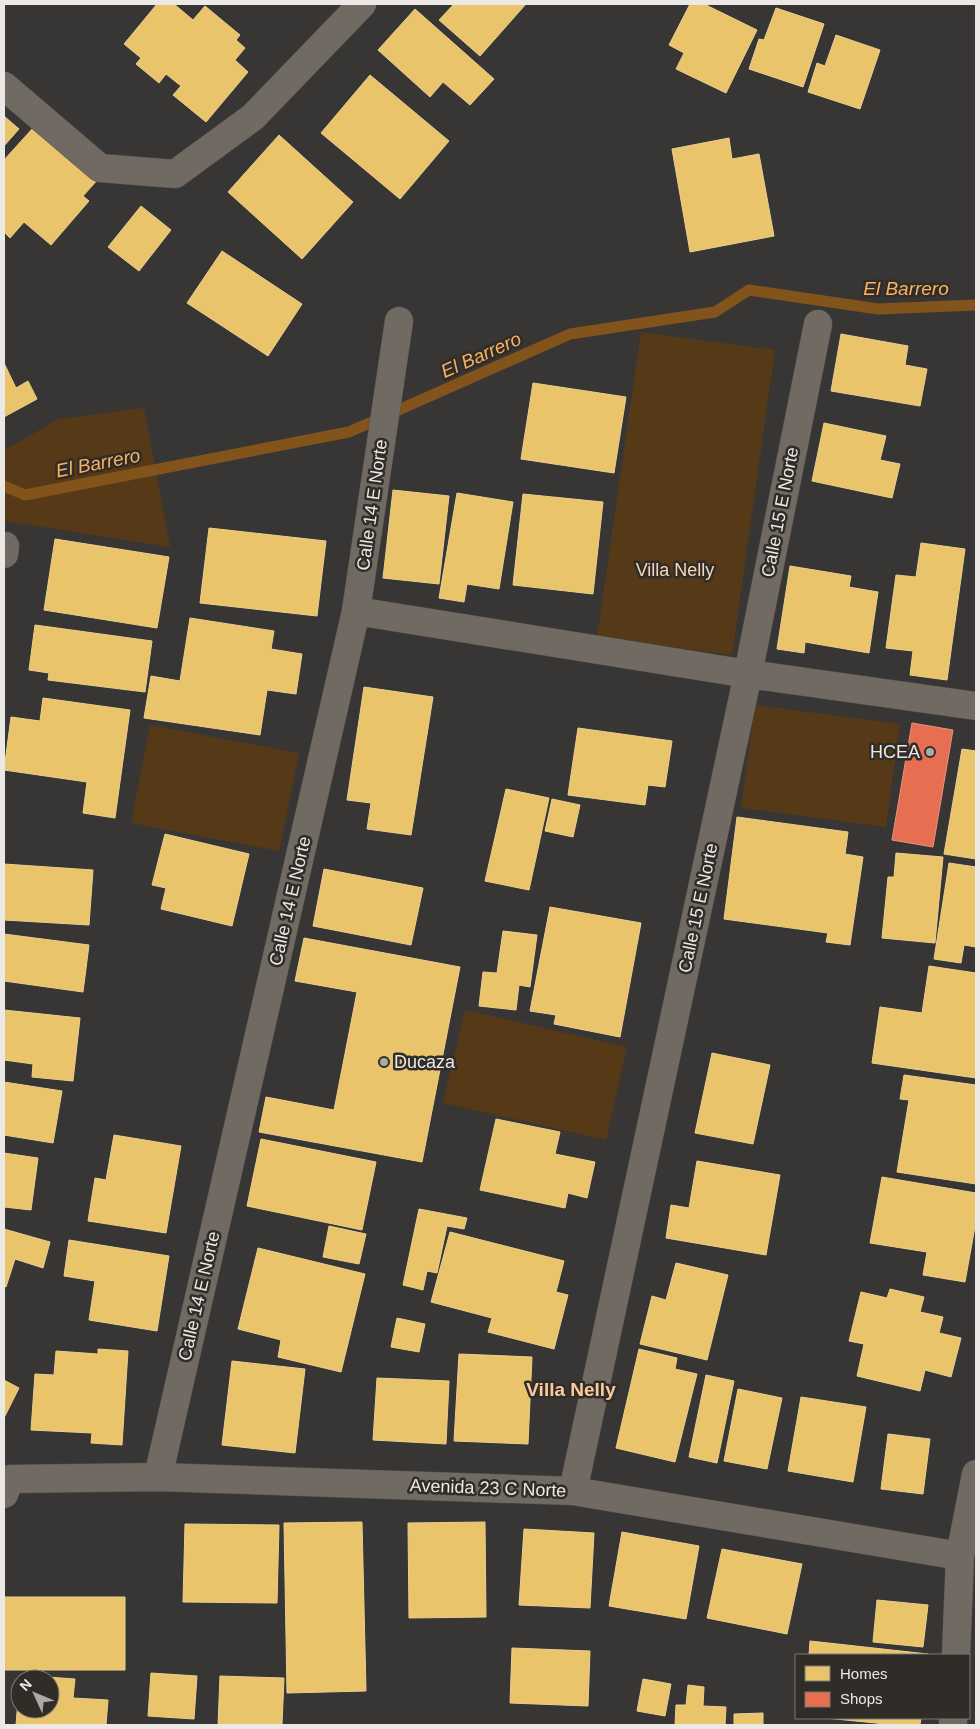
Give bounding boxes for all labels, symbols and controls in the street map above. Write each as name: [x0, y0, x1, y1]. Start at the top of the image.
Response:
water label: El Barrero: [863, 278, 949, 299]
water label: El Barrero: [438, 328, 524, 382]
street label: Calle 14 E Norte: [353, 438, 391, 572]
water label: El Barrero: [54, 445, 142, 481]
street label: Calle 15 E Norte: [758, 445, 802, 579]
park label: Villa Nelly: [636, 560, 714, 580]
place label: HCEA: [870, 742, 920, 762]
marker: HCEA: [924, 746, 936, 758]
street label: Calle 14 E Norte: [265, 834, 315, 968]
street label: Calle 15 E Norte: [674, 841, 722, 975]
place label: Ducaza: [394, 1052, 456, 1072]
marker: Ducaza: [378, 1056, 390, 1068]
street label: Calle 14 E Norte: [174, 1229, 224, 1363]
district label: Villa Nelly: [526, 1379, 616, 1400]
street label: Avenida 23 C Norte: [409, 1475, 567, 1501]
legend: [795, 1654, 970, 1719]
text: Homes: [840, 1665, 888, 1682]
north arrow: [10, 1669, 60, 1719]
text: N: [16, 1676, 35, 1694]
text: Shops: [840, 1690, 883, 1707]

